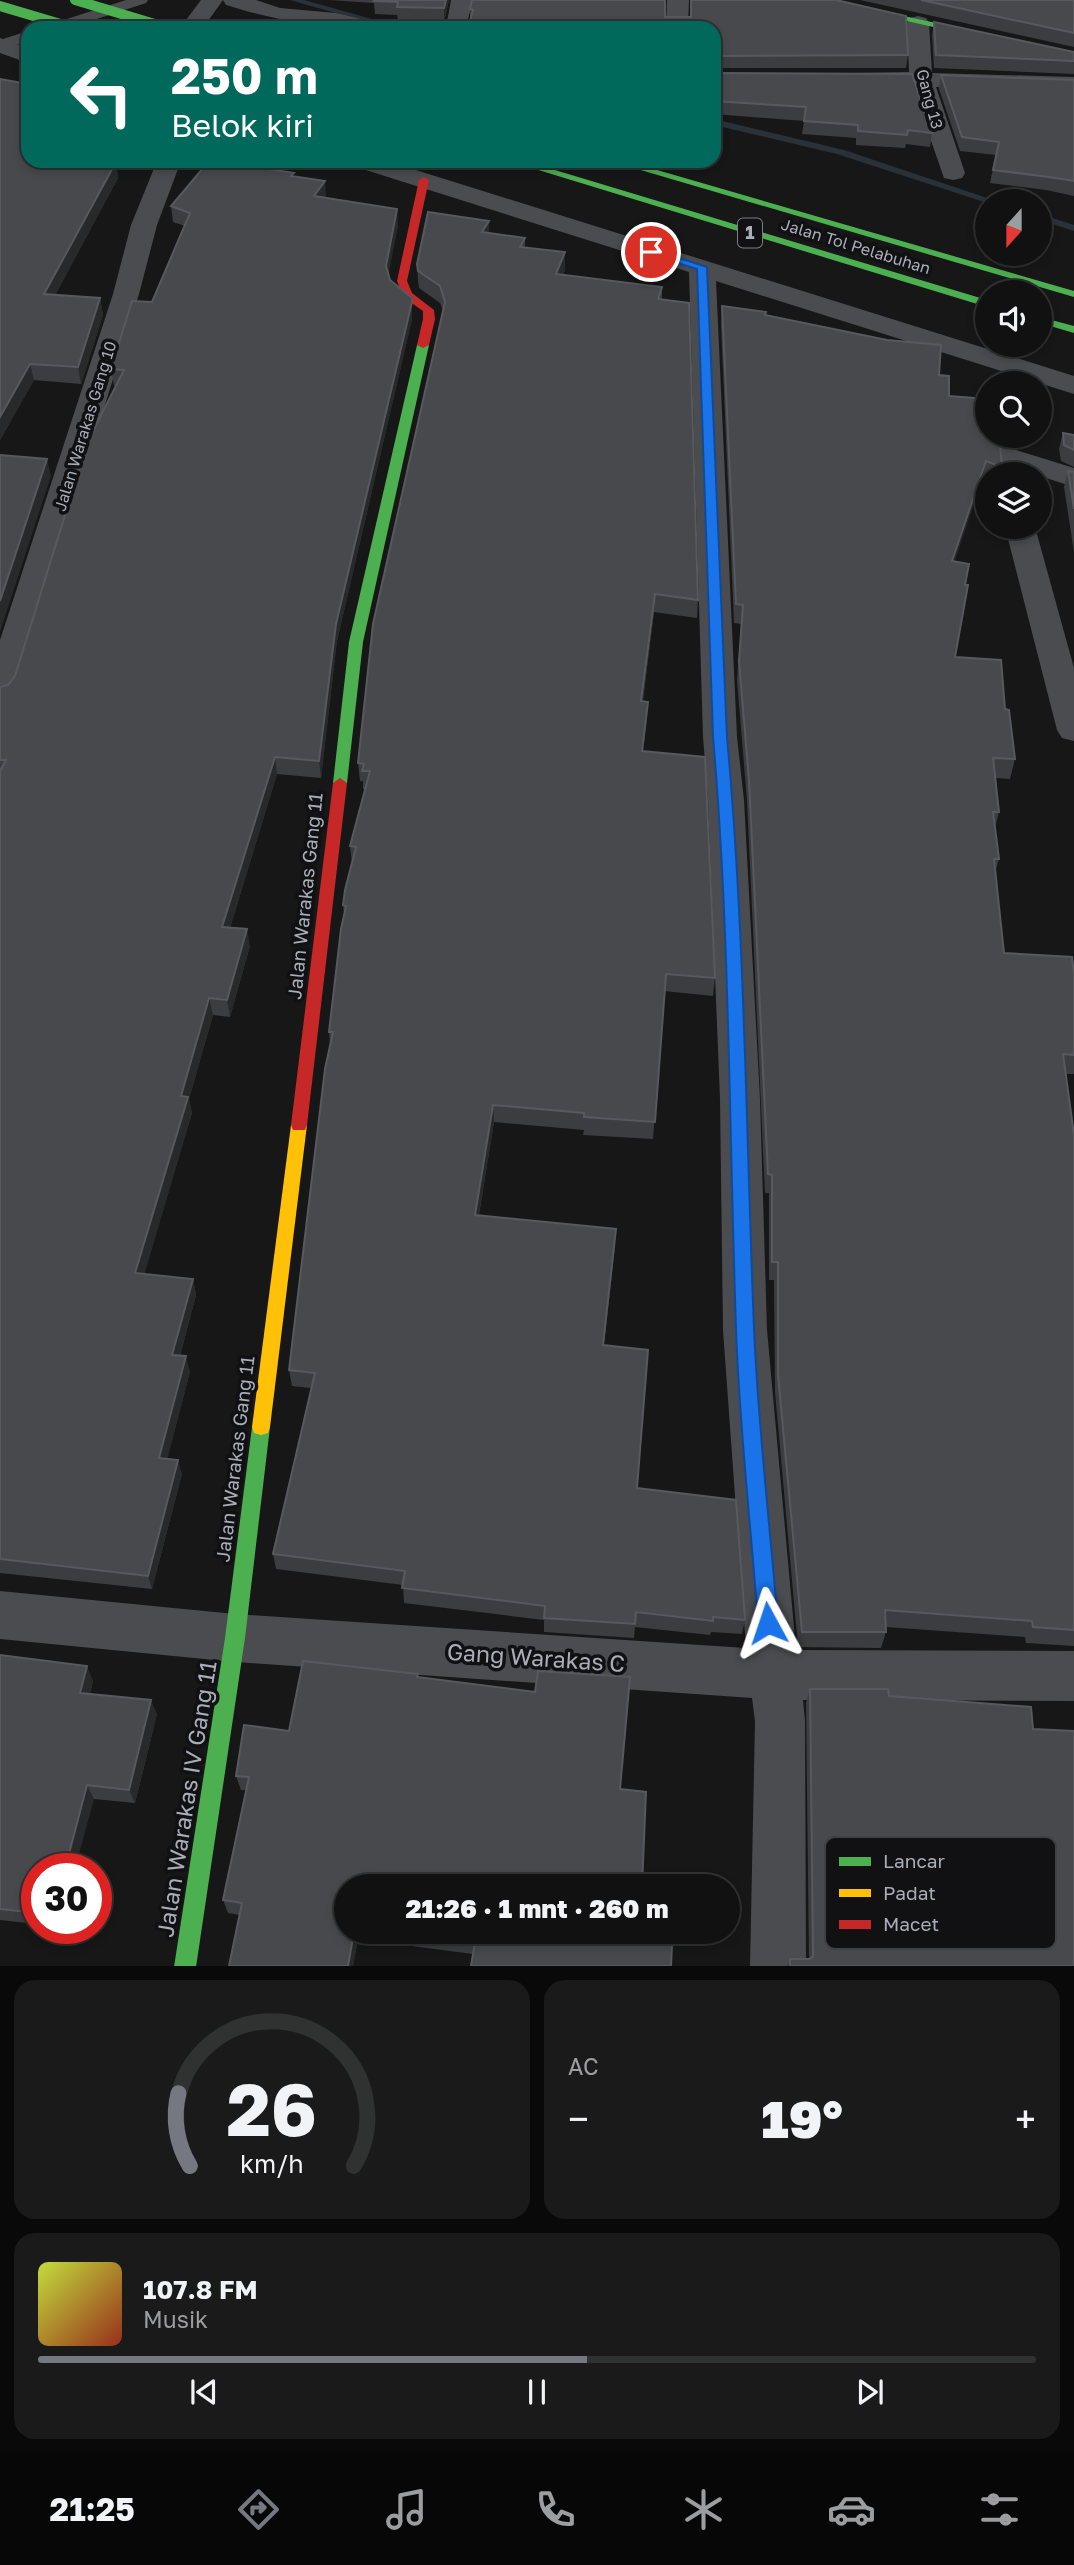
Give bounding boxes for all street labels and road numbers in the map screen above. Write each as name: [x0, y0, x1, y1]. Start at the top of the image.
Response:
street label: Gang 13: [912, 67, 948, 131]
street label: Jalan Tol Pelabuhan: [779, 214, 933, 278]
road number: 1: [738, 218, 762, 247]
street label: Jalan Warakas Gang 10: [50, 338, 120, 514]
street label: Jalan Warakas Gang 11: [282, 792, 327, 1000]
street label: Jalan Warakas Gang 11: [210, 1355, 259, 1563]
street label: Gang Warakas C: [446, 1637, 626, 1677]
street label: Jalan Warakas IV Gang 11: [150, 1659, 222, 1939]

